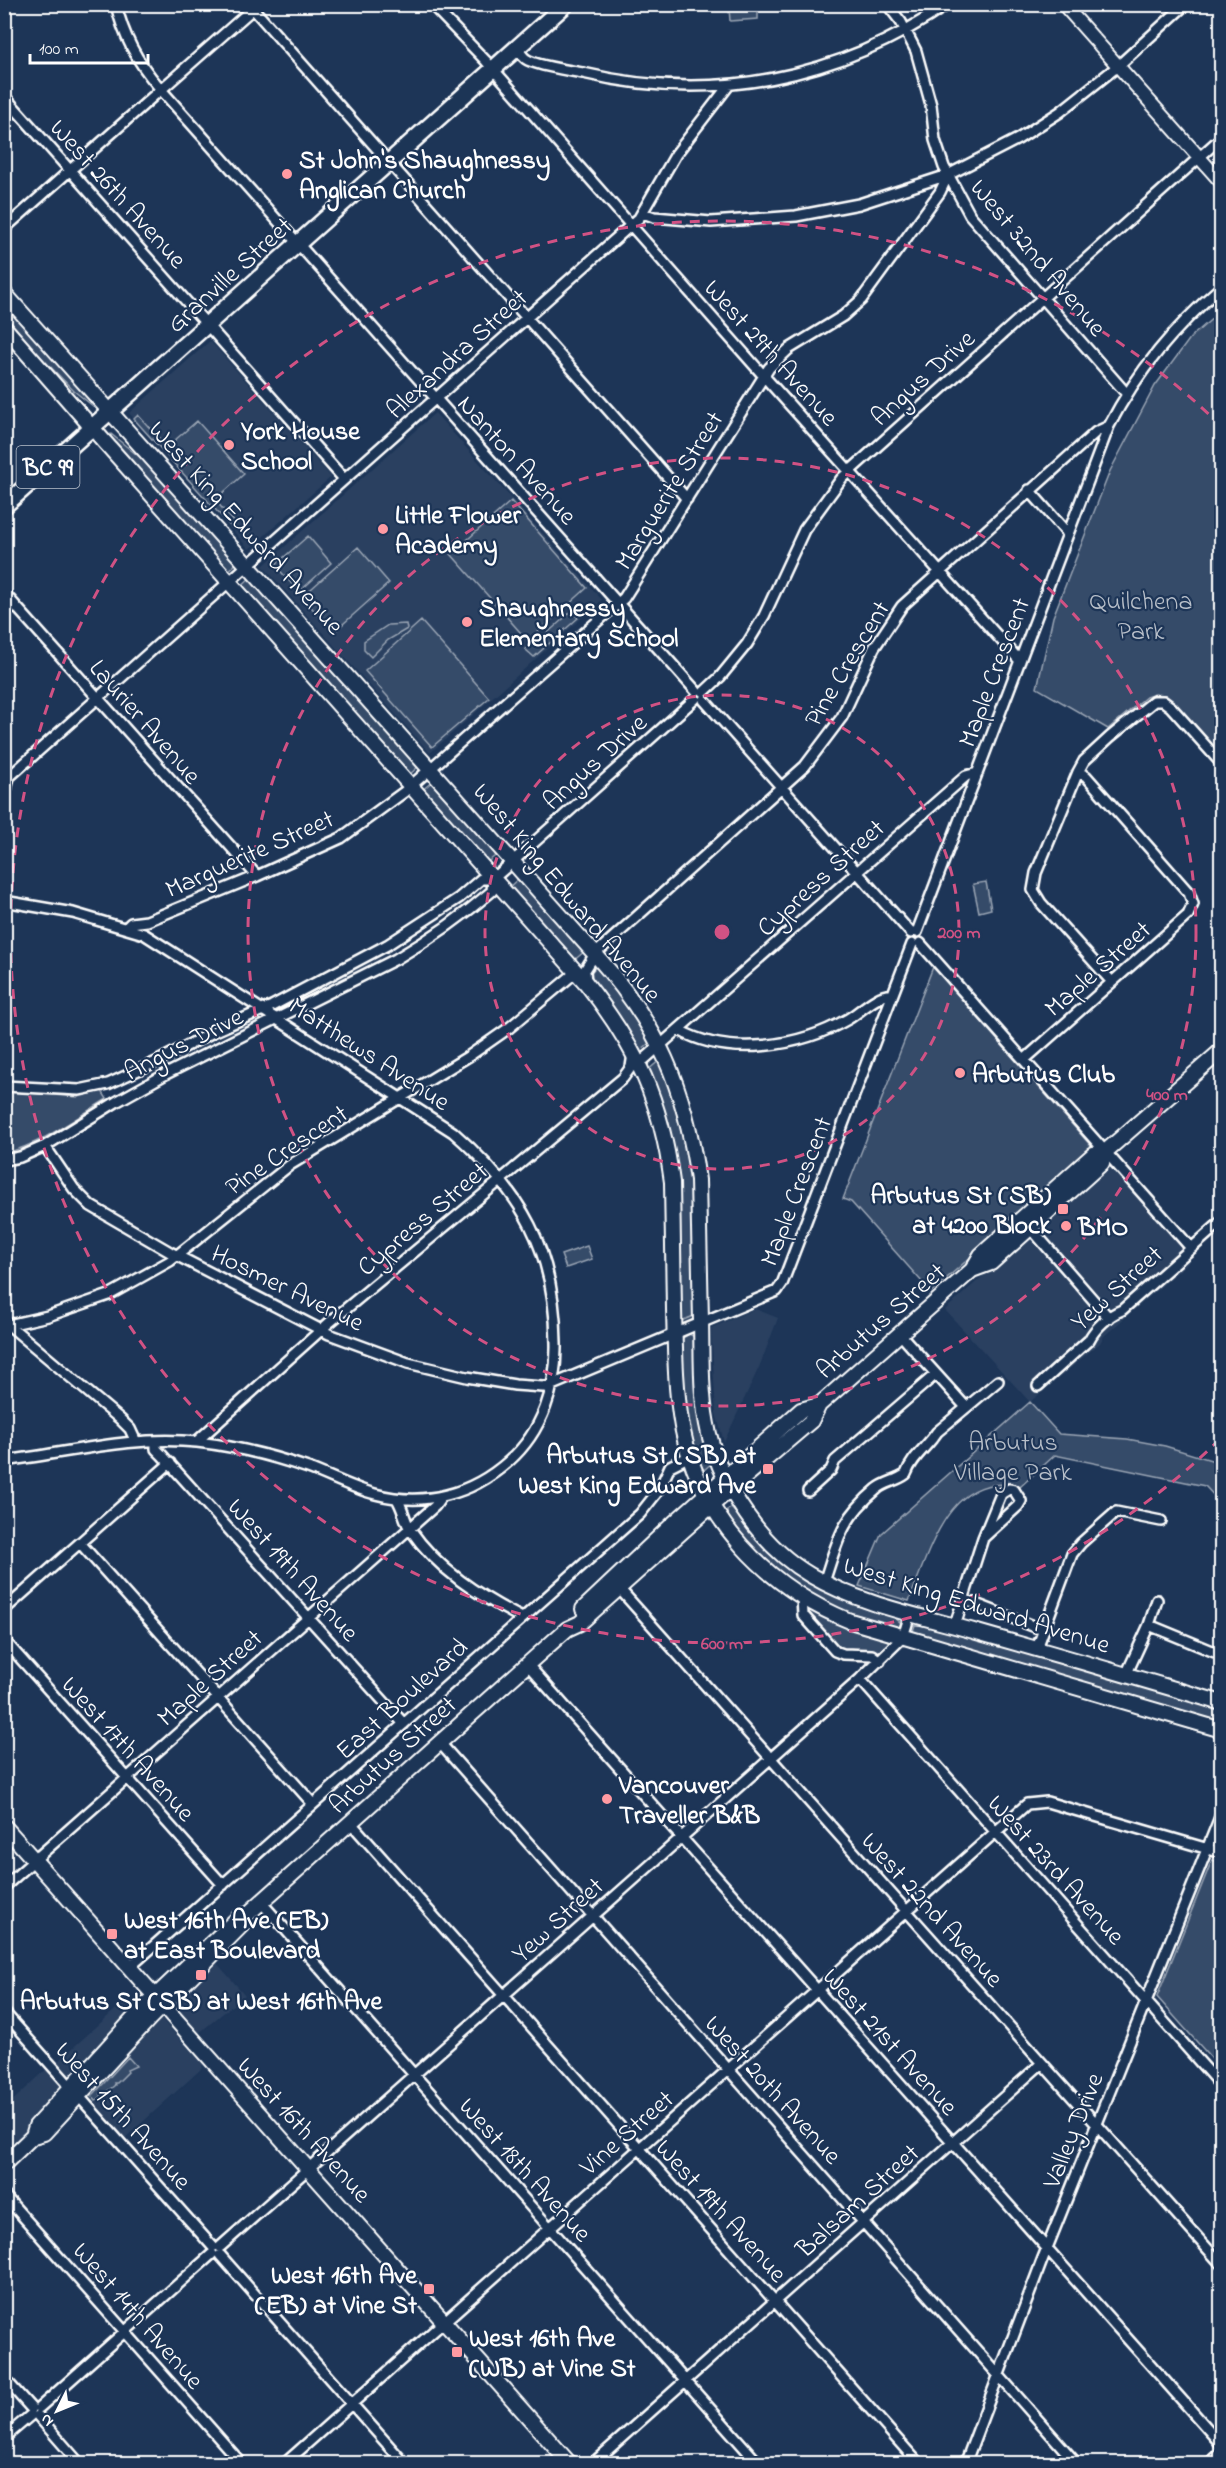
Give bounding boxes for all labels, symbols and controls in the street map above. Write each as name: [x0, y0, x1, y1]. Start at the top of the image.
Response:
scale bar: [30, 27, 148, 65]
text: 100 m: [39, 37, 79, 63]
street label: West 26th Avenue: [39, 112, 195, 279]
place label: St John's Shaughnessy Anglican Church: [299, 143, 550, 212]
marker: St John's Shaughnessy Anglican Church: [280, 167, 294, 181]
street label: West 32nd Avenue: [959, 172, 1114, 346]
street label: Granville Street: [159, 209, 303, 343]
street label: West 29th Avenue: [693, 272, 846, 436]
street label: Alexandra Street: [379, 281, 538, 429]
street label: Angus Drive: [863, 322, 985, 437]
street label: Nanton Avenue: [447, 387, 585, 535]
street label: Marguerite Street: [606, 404, 735, 578]
street label: West King Edward Avenue: [138, 413, 352, 645]
place label: York House School: [240, 414, 361, 482]
marker: York House School: [222, 438, 236, 452]
road number: BC 99: [16, 446, 80, 488]
place label: Little Flower Academy: [395, 498, 522, 566]
marker: Little Flower Academy: [376, 522, 390, 536]
park label: Quilchena Park: [1090, 584, 1192, 652]
place label: Shaughnessy Elementary School: [479, 591, 678, 659]
street label: Maple Crescent: [950, 592, 1042, 753]
street label: Pine Crescent: [796, 594, 901, 735]
marker: Shaughnessy Elementary School: [460, 615, 474, 629]
street label: Laurier Avenue: [79, 652, 209, 794]
street label: Angus Drive: [535, 706, 657, 821]
street label: West King Edward Avenue: [462, 776, 669, 1012]
street label: Marguerite Street: [160, 801, 341, 910]
street label: Cypress Street: [749, 811, 895, 947]
street label: Maple Street: [1037, 913, 1161, 1028]
text: 200 m: [937, 921, 981, 947]
centre of rings: [712, 922, 732, 942]
street label: Matthews Avenue: [280, 989, 457, 1122]
street label: Angus Drive: [118, 999, 251, 1092]
place label: Arbutus Club: [972, 1057, 1115, 1095]
marker: Arbutus Club: [953, 1066, 967, 1080]
text: 400 m: [1146, 1083, 1188, 1109]
street label: Pine Crescent: [219, 1096, 357, 1207]
street label: Maple Crescent: [752, 1111, 844, 1272]
street label: Cypress Street: [350, 1154, 498, 1287]
place label: Arbutus St (SB) at 4200 Block: [870, 1178, 1052, 1246]
marker: Arbutus St (SB) at 4200 Block: [1056, 1202, 1070, 1216]
place label: BMO: [1077, 1210, 1128, 1248]
marker: BMO: [1059, 1219, 1073, 1233]
street label: Hosmer Avenue: [204, 1236, 370, 1343]
street label: Yew Street: [1063, 1237, 1173, 1341]
street label: Arbutus Street: [809, 1255, 956, 1390]
park label: Arbutus Village Park: [953, 1425, 1073, 1493]
place label: Arbutus St (SB) at West King Edward Ave: [518, 1438, 757, 1507]
marker: Arbutus St (SB) at West King Edward Ave: [761, 1462, 775, 1476]
street label: West 19th Avenue: [217, 1491, 367, 1651]
street label: West King Edward Avenue: [838, 1548, 1114, 1666]
street label: Maple Street: [150, 1621, 273, 1737]
street label: East Boulevard: [328, 1630, 478, 1770]
text: 600 m: [701, 1632, 743, 1658]
street label: West 17th Avenue: [51, 1669, 203, 1832]
street label: Arbutus Street: [321, 1688, 467, 1824]
place label: Vancouver Traveller B&B: [618, 1768, 761, 1836]
street label: West 23rd Avenue: [977, 1787, 1133, 1955]
marker: Vancouver Traveller B&B: [600, 1792, 614, 1806]
street label: West 22nd Avenue: [850, 1825, 1011, 1997]
street label: Yew Street: [504, 1869, 614, 1973]
place label: West 16th Ave (EB) at East Boulevard: [124, 1903, 329, 1971]
marker: West 16th Ave (EB) at East Boulevard: [105, 1927, 119, 1941]
street label: West 21st Avenue: [812, 1961, 966, 2126]
marker: Arbutus St (SB) at West 16th Ave: [194, 1968, 208, 1982]
place label: Arbutus St (SB) at West 16th Ave: [20, 1984, 384, 2022]
street label: West 20th Avenue: [694, 2008, 850, 2174]
street label: West 15th Avenue: [45, 2034, 199, 2200]
street label: West 16th Avenue: [227, 2049, 379, 2213]
street label: Valley Drive: [1034, 2067, 1115, 2196]
street label: Vine Street: [571, 2082, 684, 2187]
street label: West 18th Avenue: [448, 2090, 600, 2252]
street label: West 19th Avenue: [645, 2132, 795, 2292]
street label: Balsam Street: [788, 2136, 930, 2269]
street label: West 14th Avenue: [62, 2235, 212, 2399]
place label: West 16th Ave (EB) at Vine St: [255, 2258, 418, 2326]
marker: West 16th Ave (EB) at Vine St: [422, 2282, 436, 2296]
place label: West 16th Ave (WB) at Vine St: [469, 2321, 636, 2389]
marker: West 16th Ave (WB) at Vine St: [450, 2345, 464, 2359]
north arrow: [27, 2381, 87, 2441]
text: N: [35, 2408, 60, 2432]

